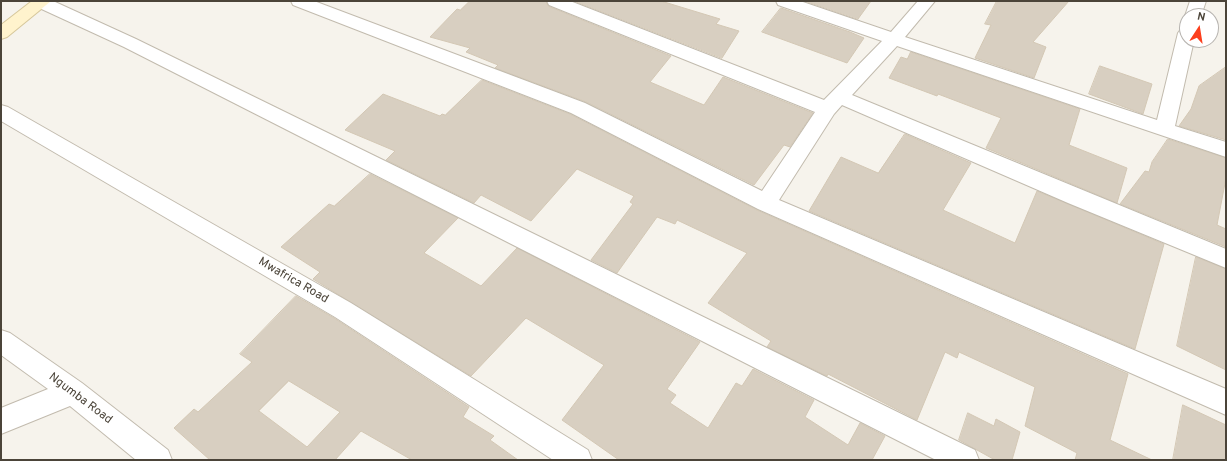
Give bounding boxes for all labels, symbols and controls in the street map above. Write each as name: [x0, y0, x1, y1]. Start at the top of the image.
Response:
north arrow: [1179, 8, 1219, 48]
text: N: [1196, 10, 1207, 25]
street label: Mwafrica Road: [255, 255, 331, 307]
street label: Ngumba Road: [45, 370, 115, 428]

